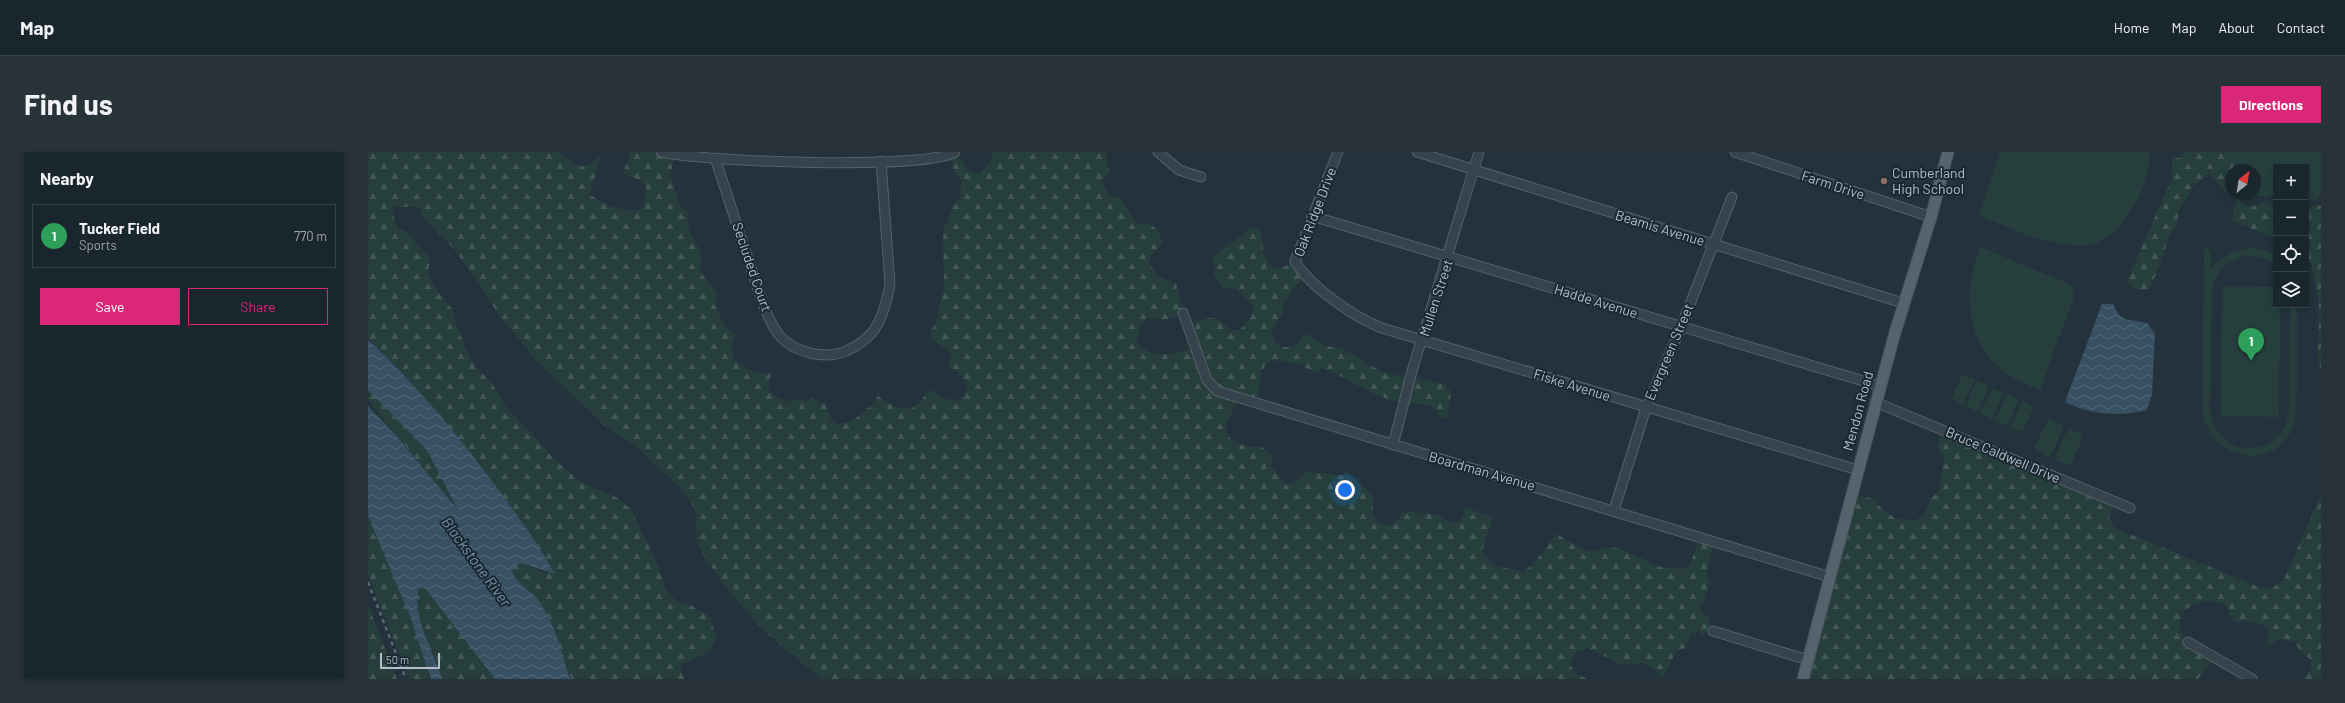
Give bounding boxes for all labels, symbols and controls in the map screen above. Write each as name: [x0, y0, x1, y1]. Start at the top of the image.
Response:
text: Map: [20, 16, 54, 39]
text: Home: [2114, 19, 2150, 36]
text: Map: [2172, 19, 2196, 36]
text: About: [2218, 19, 2255, 36]
text: Contact: [2277, 19, 2325, 36]
button: Directions: [2221, 86, 2321, 123]
text: Find us: [24, 87, 113, 121]
place label: Cumberland High School: [1892, 164, 1965, 197]
north arrow: [2225, 164, 2261, 200]
map controls: [2273, 164, 2309, 308]
button: +: [2273, 164, 2309, 200]
street label: Oak Ridge Drive: [1290, 165, 1339, 259]
street label: Farm Drive: [1799, 166, 1867, 203]
text: Nearby: [40, 168, 94, 188]
marker: Cumberland High School: [1879, 176, 1889, 186]
button: −: [2273, 200, 2309, 236]
street label: Beamis Avenue: [1613, 206, 1707, 249]
text: Tucker Field: [79, 219, 160, 237]
street label: Secluded Court: [729, 220, 776, 314]
text: 1: [52, 228, 56, 244]
text: 770 m: [294, 228, 327, 244]
button: locate: [2273, 236, 2309, 272]
text: Sports: [79, 237, 117, 253]
street label: Mullen Street: [1415, 257, 1456, 339]
button: layers: [2273, 272, 2309, 308]
street label: Hadde Avenue: [1552, 280, 1640, 321]
button: Save: [40, 288, 180, 325]
button: Share: [188, 288, 328, 325]
street label: Evergreen Street: [1641, 301, 1697, 403]
pin: 1: [2238, 328, 2264, 361]
street label: Fiske Avenue: [1532, 365, 1613, 404]
street label: Mendon Road: [1839, 369, 1876, 452]
street label: Bruce Caldwell Drive: [1943, 423, 2063, 486]
street label: Boardman Avenue: [1427, 447, 1537, 494]
your location: [1335, 480, 1355, 500]
water label: Blackstone River: [438, 513, 516, 610]
scale bar: [380, 651, 440, 670]
text: 50 m: [386, 653, 409, 666]

